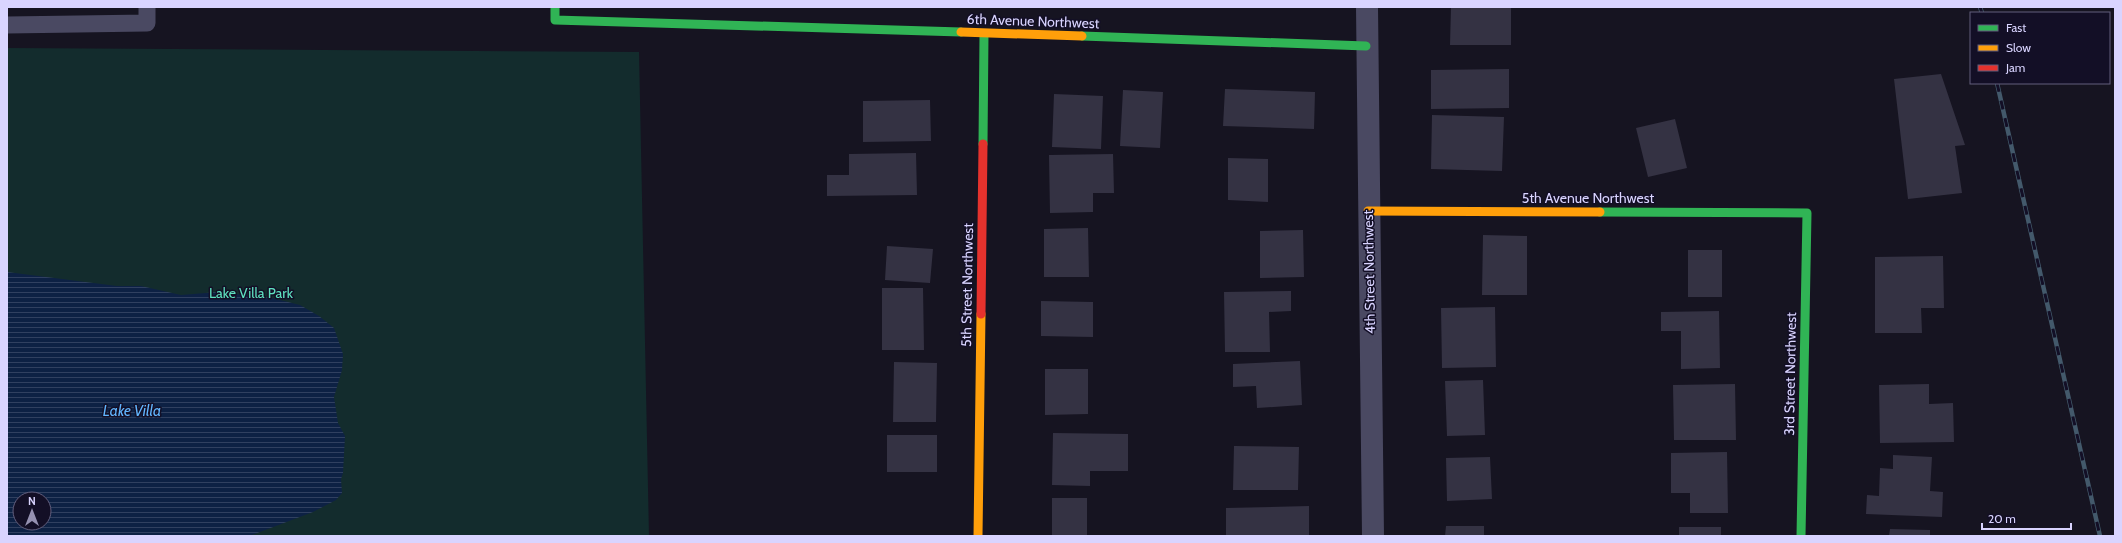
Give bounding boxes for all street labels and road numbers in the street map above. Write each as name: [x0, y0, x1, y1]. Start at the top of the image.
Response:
street label: 6th Avenue Northwest: [966, 10, 1100, 32]
street label: 5th Avenue Northwest: [1522, 189, 1654, 207]
street label: 4th Street Northwest: [1359, 209, 1379, 334]
street label: 5th Street Northwest: [957, 223, 977, 347]
street label: 3rd Street Northwest: [1780, 312, 1800, 436]

